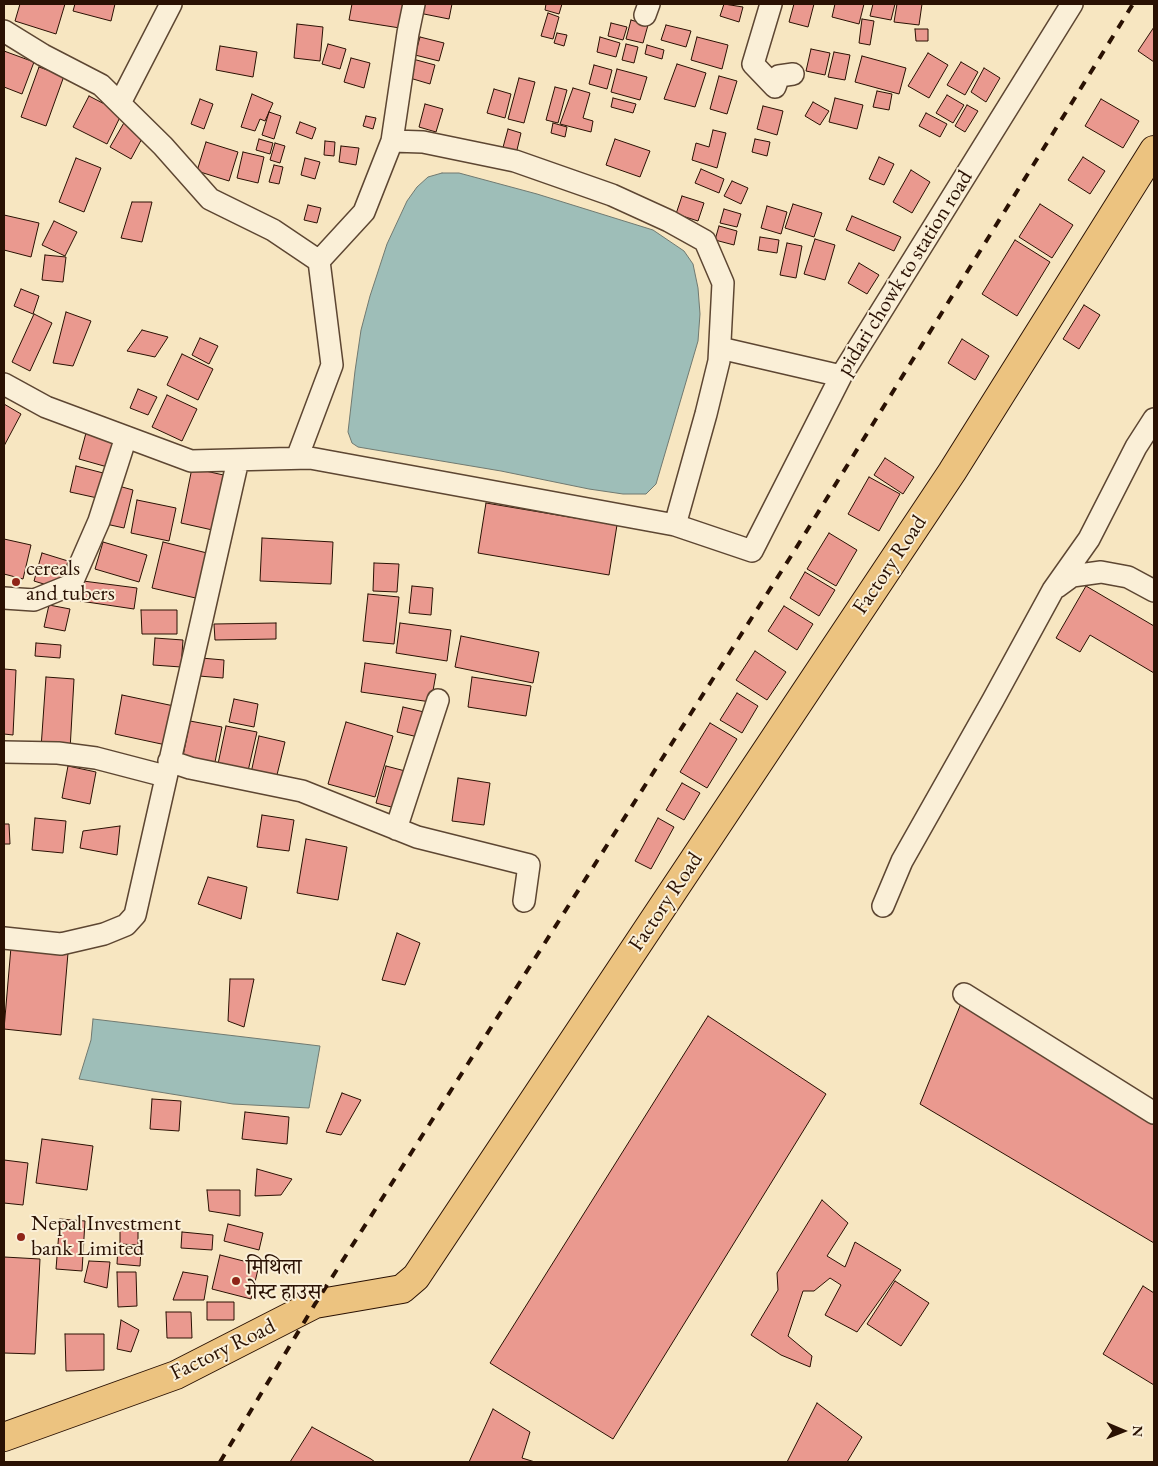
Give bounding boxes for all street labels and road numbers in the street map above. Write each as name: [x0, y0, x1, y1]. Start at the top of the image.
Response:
street label: pidari chowk to station road: [831, 166, 979, 380]
street label: Factory Road: [847, 511, 933, 619]
street label: Factory Road: [623, 848, 709, 956]
street label: Factory Road: [166, 1313, 280, 1387]

